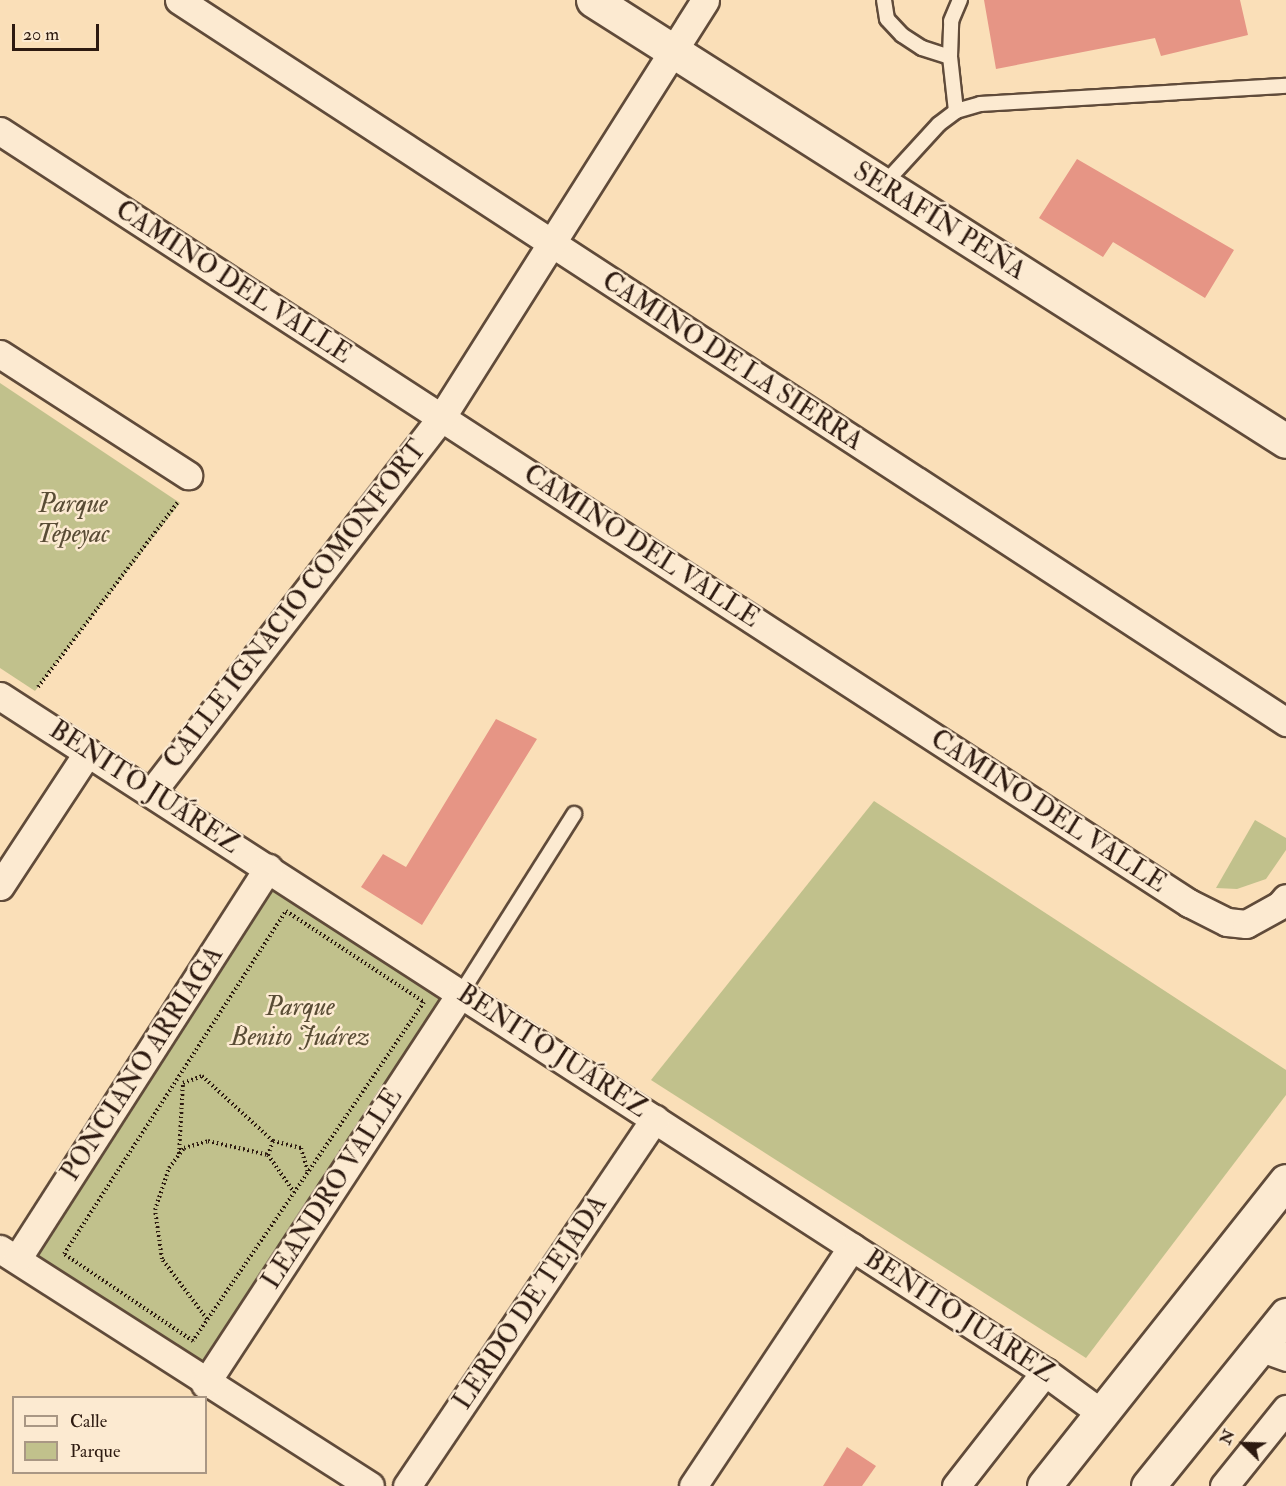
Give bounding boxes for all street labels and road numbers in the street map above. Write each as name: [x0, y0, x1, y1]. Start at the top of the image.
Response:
street label: SERAFÍN PEÑA: [847, 157, 1031, 287]
street label: CAMINO DEL VALLE: [109, 195, 357, 371]
street label: CAMINO DE LA SIERRA: [596, 266, 868, 458]
street label: CALLE IGNACIO COMONFORT: [158, 435, 434, 775]
street label: CAMINO DEL VALLE: [517, 459, 765, 635]
street label: BENITO JUÁREZ: [43, 715, 245, 861]
street label: CAMINO DEL VALLE: [924, 724, 1172, 900]
street label: PONCIANO ARRIAGA: [55, 941, 231, 1187]
street label: BENITO JUÁREZ: [451, 979, 653, 1125]
street label: LEANDRO VALLE: [256, 1083, 410, 1295]
street label: LERDO DE TEJADA: [448, 1190, 614, 1416]
street label: BENITO JUÁREZ: [858, 1244, 1060, 1390]

